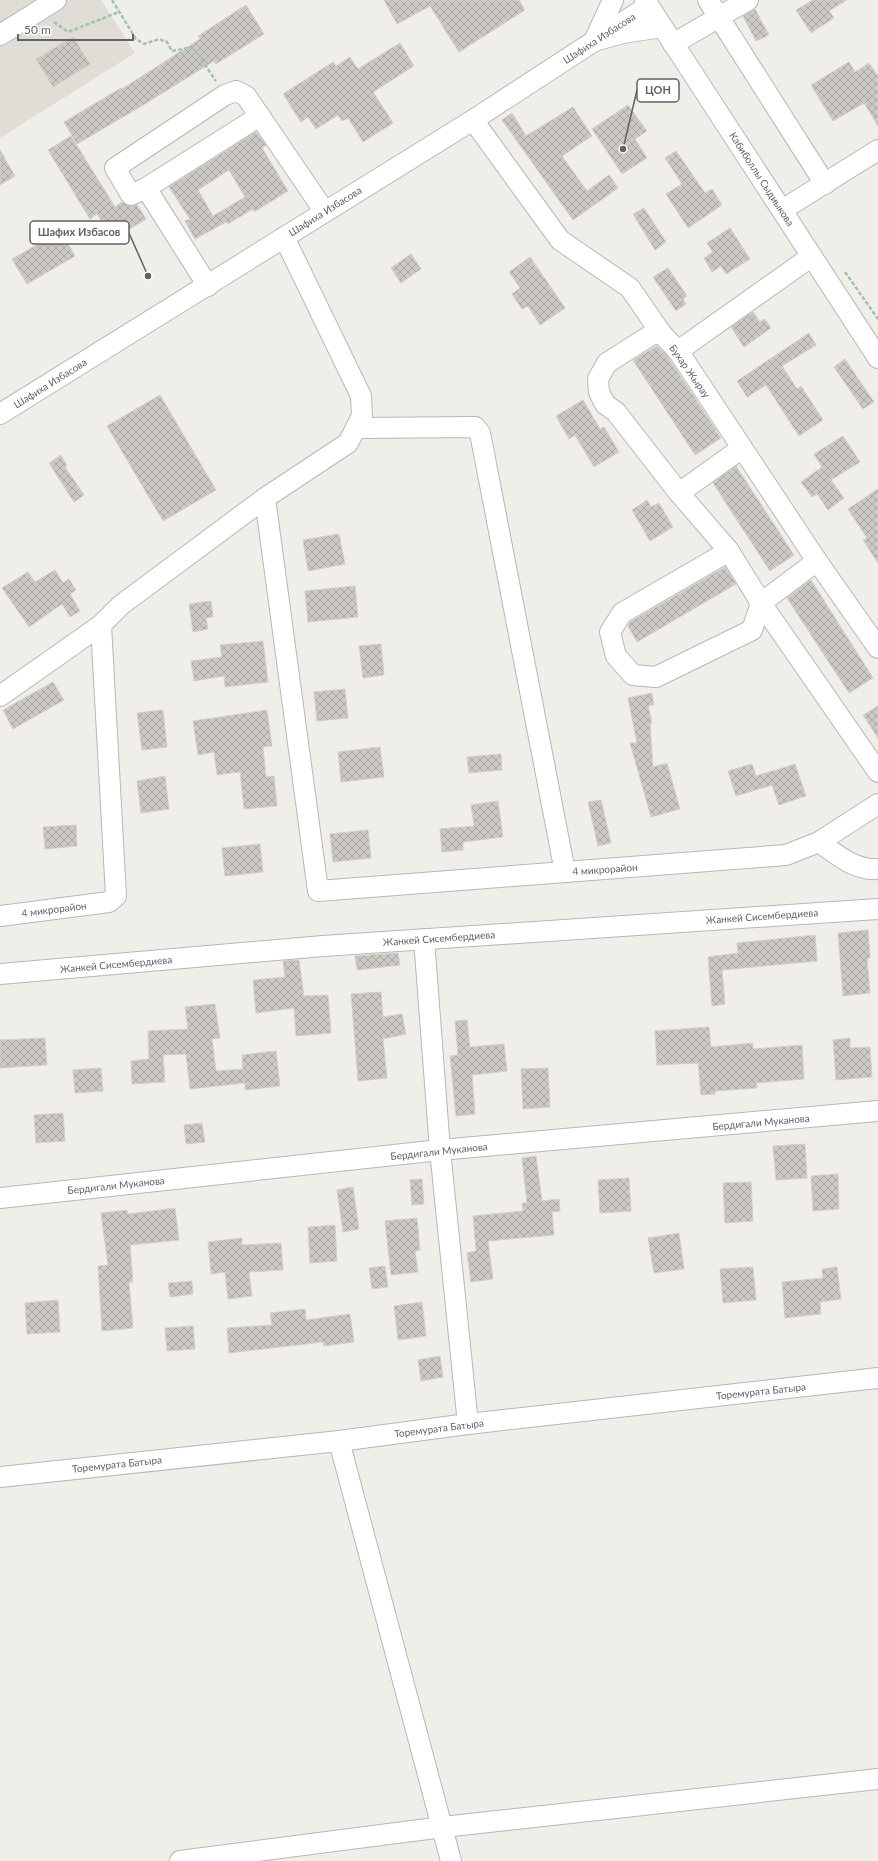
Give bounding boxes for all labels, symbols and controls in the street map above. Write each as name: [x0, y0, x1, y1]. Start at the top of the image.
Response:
street label: Шафиха Избасова: [561, 10, 638, 66]
scale bar: [18, 16, 133, 42]
text: 50 m: [24, 22, 51, 37]
callout: ЦОН: [637, 79, 679, 102]
text: ЦОН: [645, 83, 671, 96]
street label: Кабиболлы Сыдиыкова: [727, 130, 797, 228]
street label: Шафиха Избасова: [286, 184, 364, 238]
callout: Шафих Избасов: [30, 221, 129, 244]
text: Шафих Избасов: [38, 225, 121, 238]
street label: Бухар Жырау: [667, 342, 713, 401]
street label: Шафиха Избасова: [11, 356, 89, 410]
street label: 4 микрорайон: [572, 861, 638, 877]
street label: 4 микрорайон: [21, 899, 87, 919]
street label: Жанкей Сисембердиева: [705, 906, 819, 926]
street label: Жанкей Сисембердиева: [382, 928, 496, 948]
street label: Жанкей Сисембердиева: [59, 953, 173, 975]
street label: Бердигали Муканова: [712, 1112, 810, 1132]
street label: Бердигали Муканова: [390, 1140, 488, 1162]
street label: Бердигали Муканова: [67, 1174, 165, 1196]
street label: Торемурата Батыра: [715, 1380, 807, 1402]
street label: Торемурата Батыра: [393, 1417, 485, 1439]
street label: Торемурата Батыра: [71, 1453, 163, 1475]

